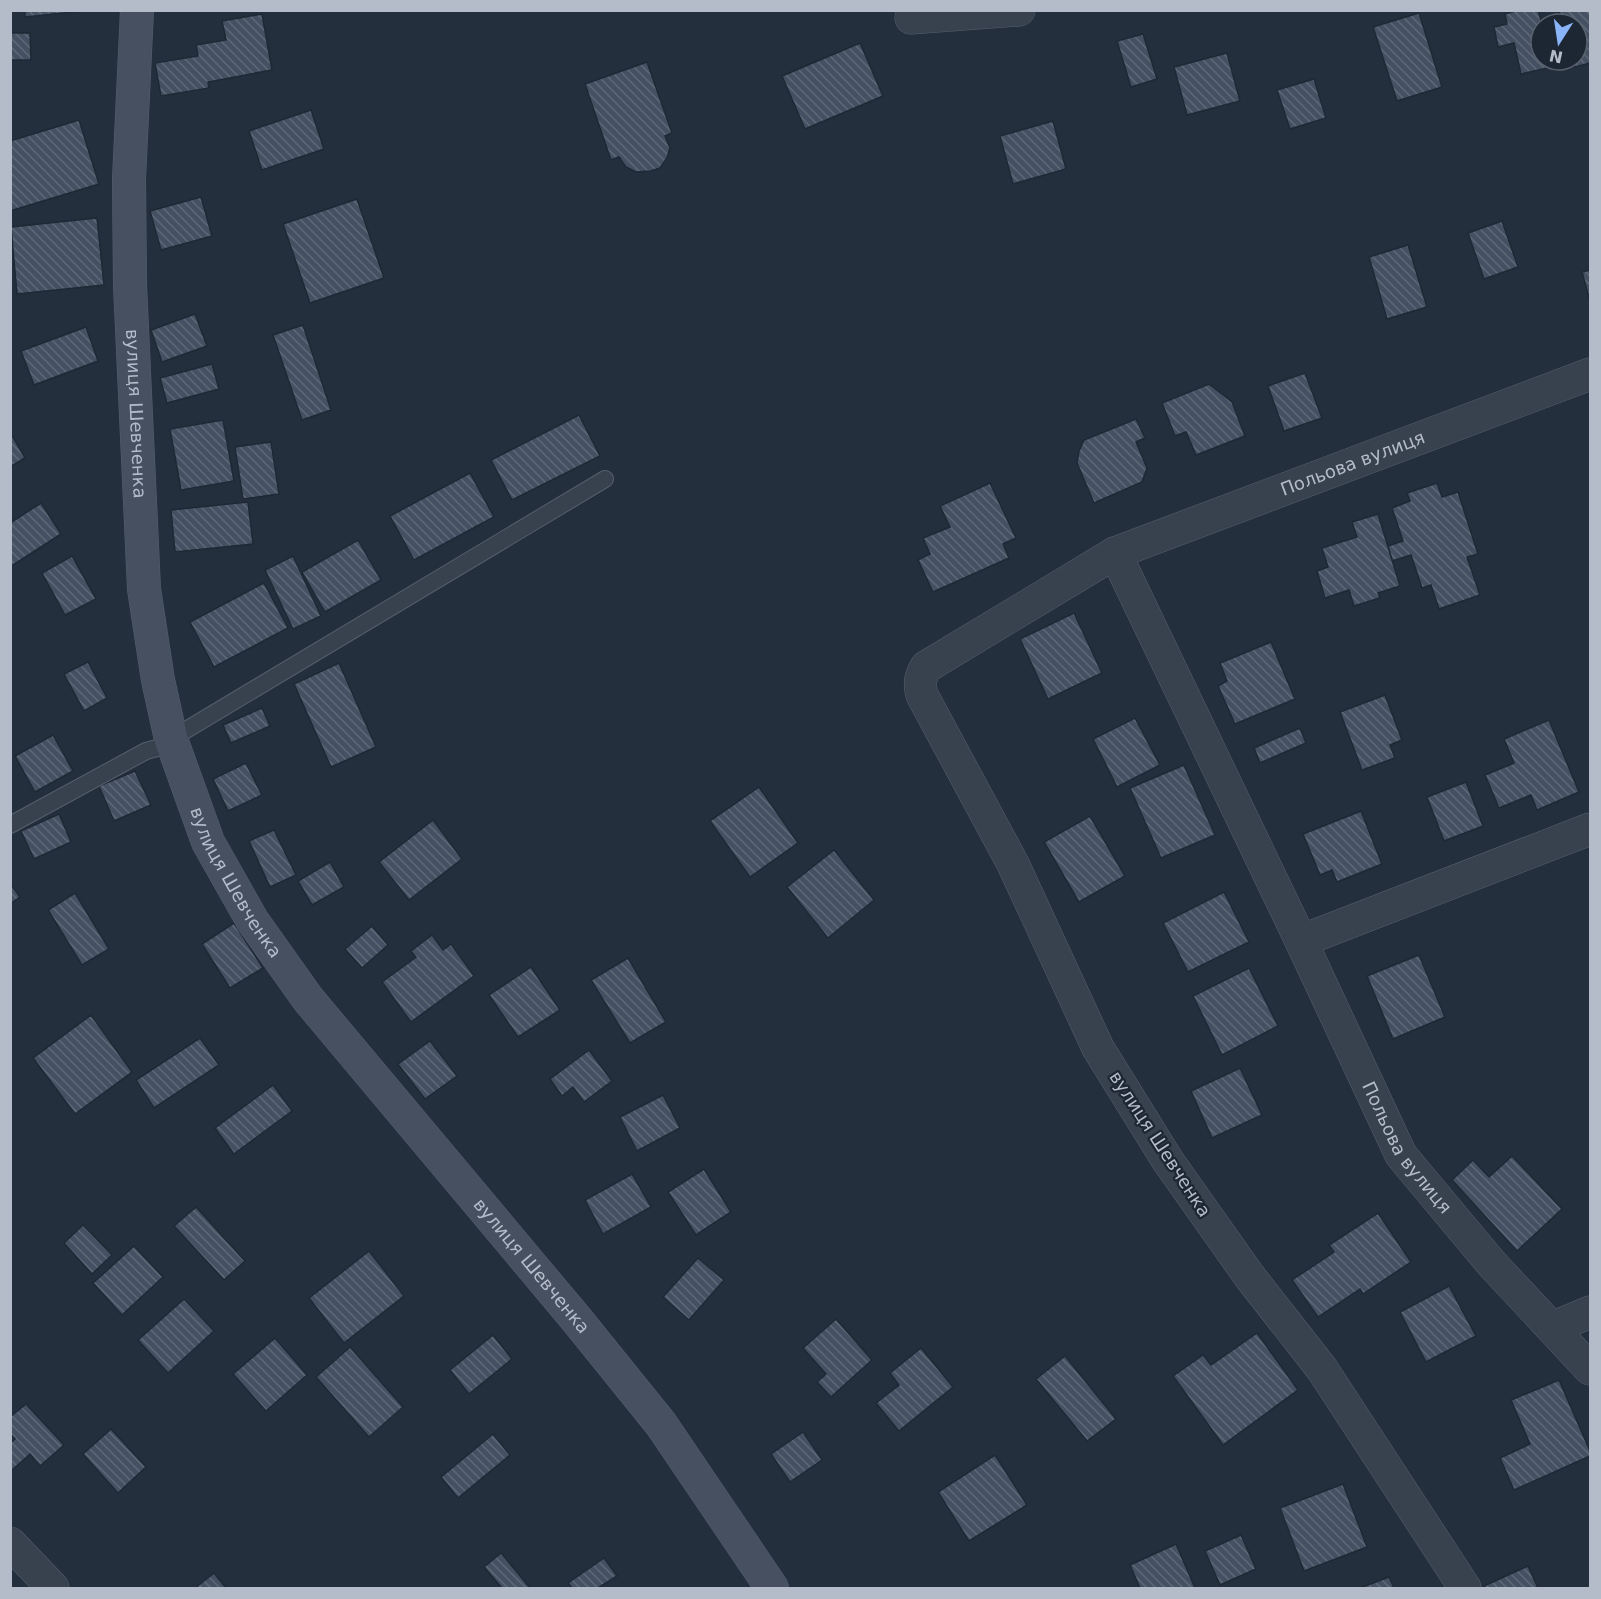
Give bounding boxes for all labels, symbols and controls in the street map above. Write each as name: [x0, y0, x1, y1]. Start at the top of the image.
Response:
north arrow: [1529, 12, 1589, 72]
text: N: [1547, 45, 1565, 67]
street label: вулиця Шевченка: [122, 328, 151, 499]
street label: Польова вулиця: [1277, 426, 1428, 500]
street label: вулиця Шевченка: [186, 804, 286, 962]
street label: вулиця Шевченка: [1105, 1067, 1215, 1221]
street label: Польова вулиця: [1358, 1078, 1456, 1217]
street label: вулиця Шевченка: [469, 1194, 594, 1337]

